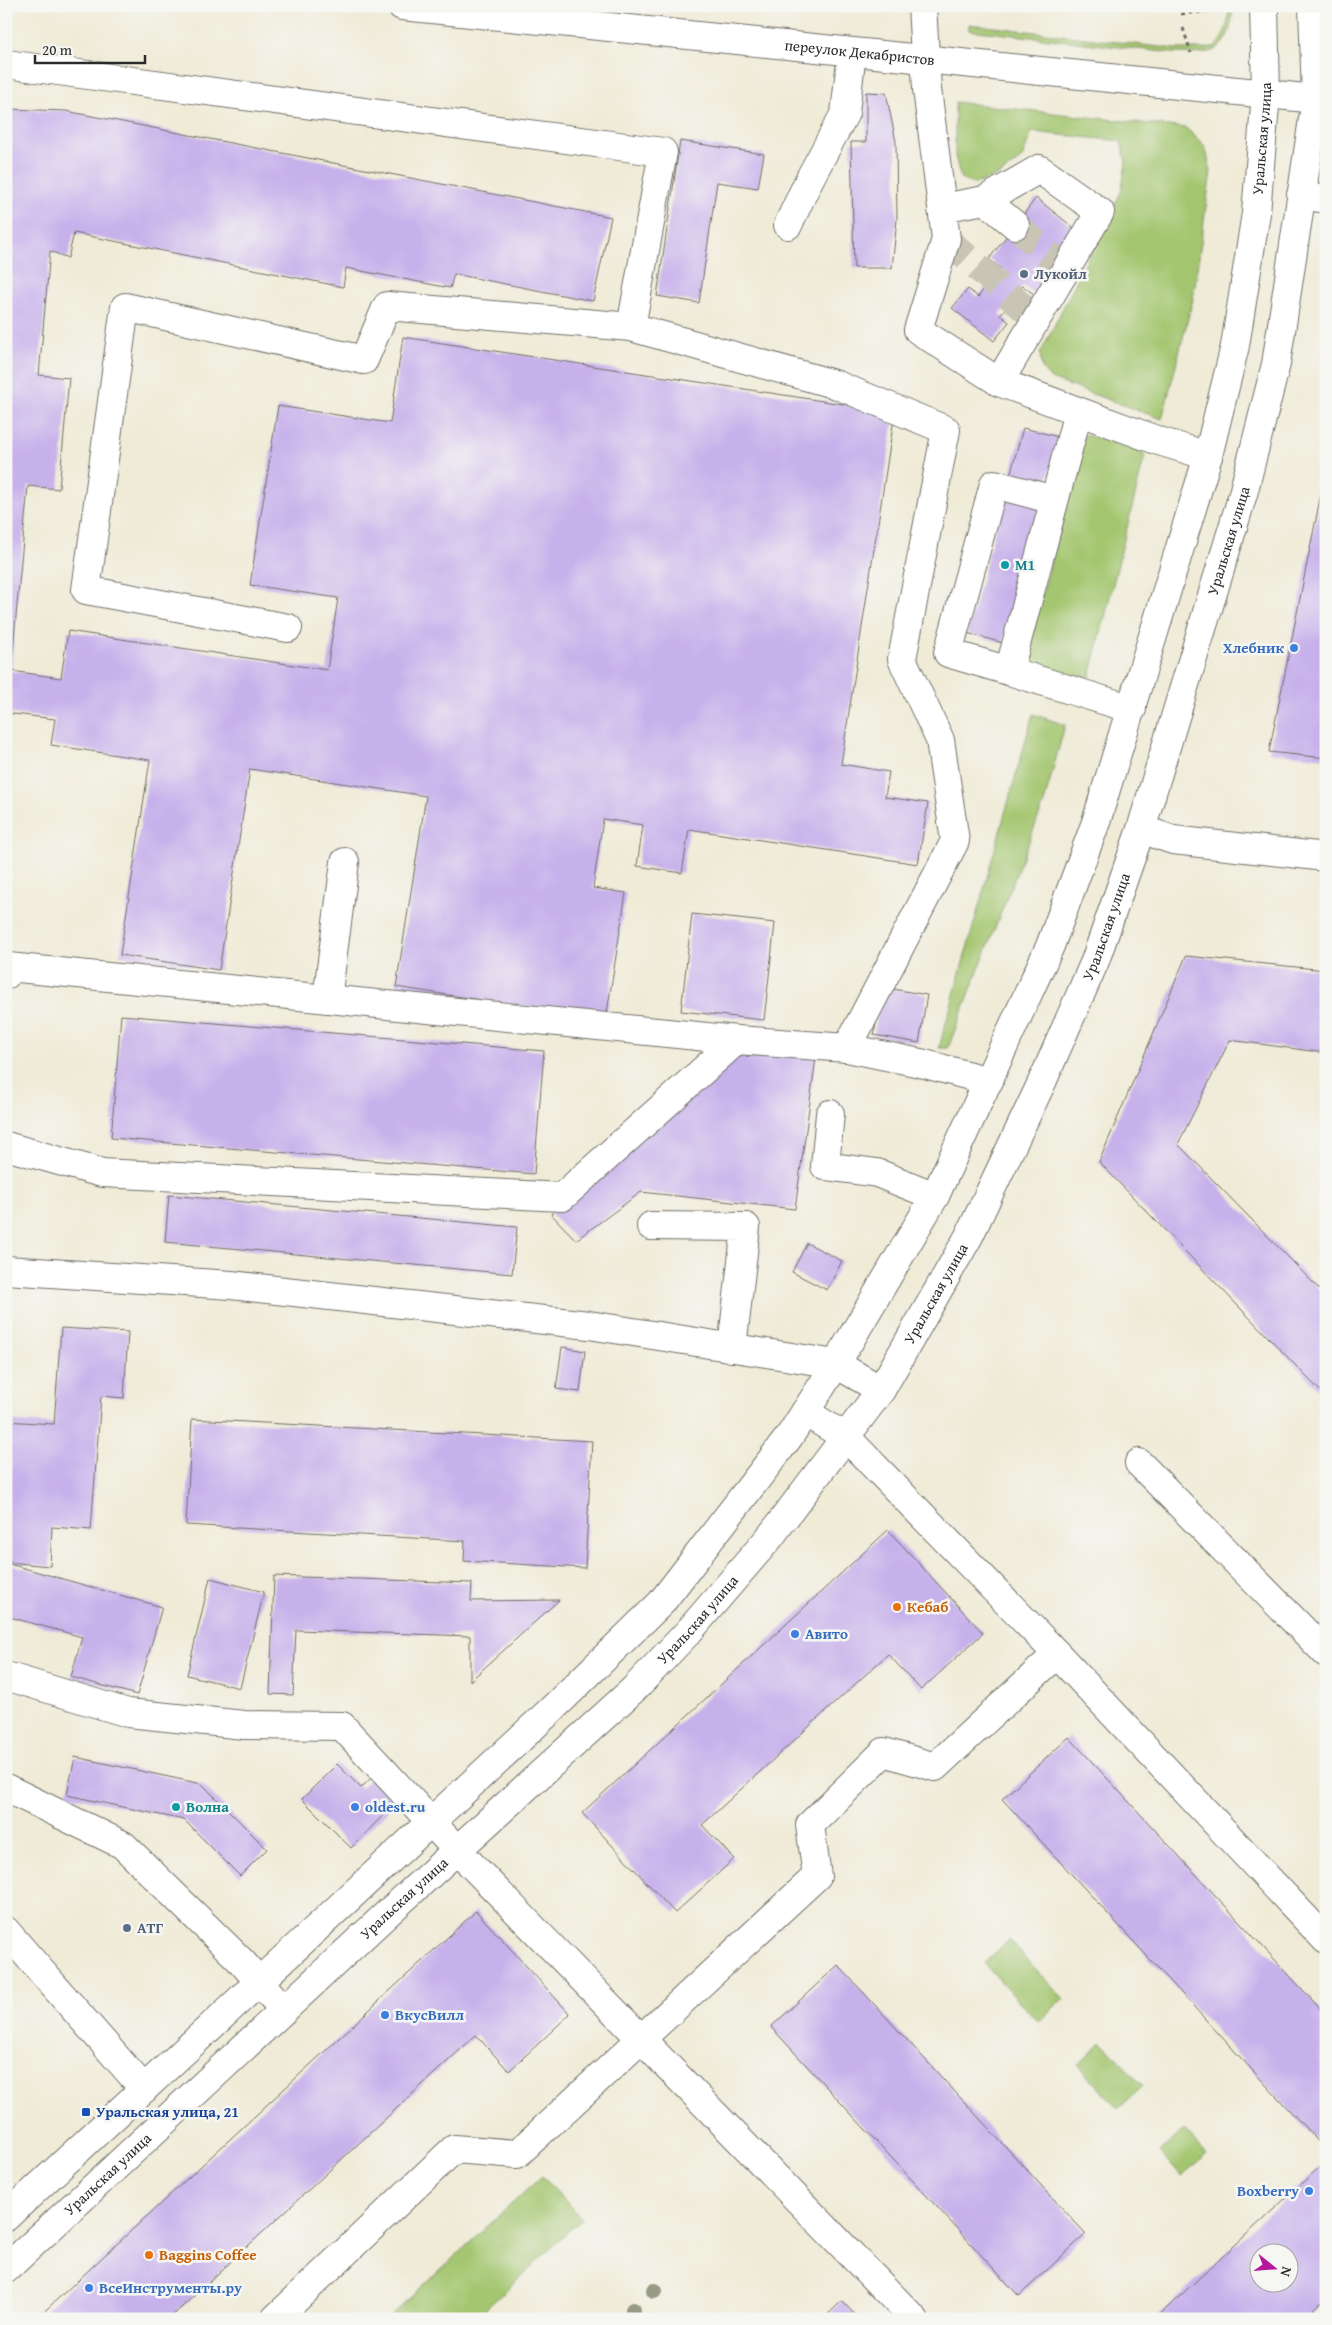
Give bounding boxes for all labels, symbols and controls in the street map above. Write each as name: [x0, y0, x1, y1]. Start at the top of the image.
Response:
scale bar: [35, 32, 145, 64]
street label: переулок Декабристов: [784, 34, 936, 70]
text: 20 m: [42, 39, 73, 60]
street label: Уральская улица: [1247, 81, 1276, 196]
place label: Лукойл: [1034, 263, 1087, 284]
marker: Лукойл: [1018, 268, 1030, 280]
street label: Уральская улица: [1202, 483, 1255, 598]
place label: М1: [1015, 554, 1035, 575]
marker: М1: [999, 559, 1011, 571]
place label: Хлебник: [1223, 637, 1284, 658]
marker: Хлебник: [1288, 642, 1300, 654]
street label: Уральская улица: [1077, 869, 1135, 984]
street label: Уральская улица: [898, 1239, 973, 1348]
street label: Уральская улица: [652, 1570, 743, 1669]
place label: Кебаб: [907, 1596, 948, 1617]
marker: Кебаб: [891, 1601, 903, 1613]
place label: Авито: [805, 1623, 848, 1644]
marker: Авито: [789, 1628, 801, 1640]
place label: Волна: [186, 1796, 229, 1817]
place label: oldest.ru: [365, 1796, 426, 1817]
marker: Волна: [170, 1801, 182, 1813]
marker: oldest.ru: [349, 1801, 361, 1813]
street label: Уральская улица: [355, 1852, 453, 1944]
place label: АТГ: [137, 1917, 163, 1938]
marker: АТГ: [121, 1922, 133, 1934]
place label: ВкусВилл: [395, 2004, 464, 2025]
marker: ВкусВилл: [379, 2009, 391, 2021]
place label: Уральская улица, 21: [96, 2101, 239, 2122]
marker: Уральская улица, 21: [80, 2106, 92, 2118]
street label: Уральская улица: [59, 2127, 156, 2220]
place label: Boxberry: [1237, 2180, 1299, 2201]
marker: Boxberry: [1303, 2185, 1315, 2197]
north arrow: [1250, 2242, 1300, 2292]
place label: Baggins Coffee: [159, 2244, 257, 2265]
marker: Baggins Coffee: [143, 2249, 155, 2261]
text: N: [1275, 2264, 1297, 2280]
place label: ВсеИнструменты.ру: [99, 2277, 242, 2298]
marker: ВсеИнструменты.ру: [83, 2282, 95, 2294]

